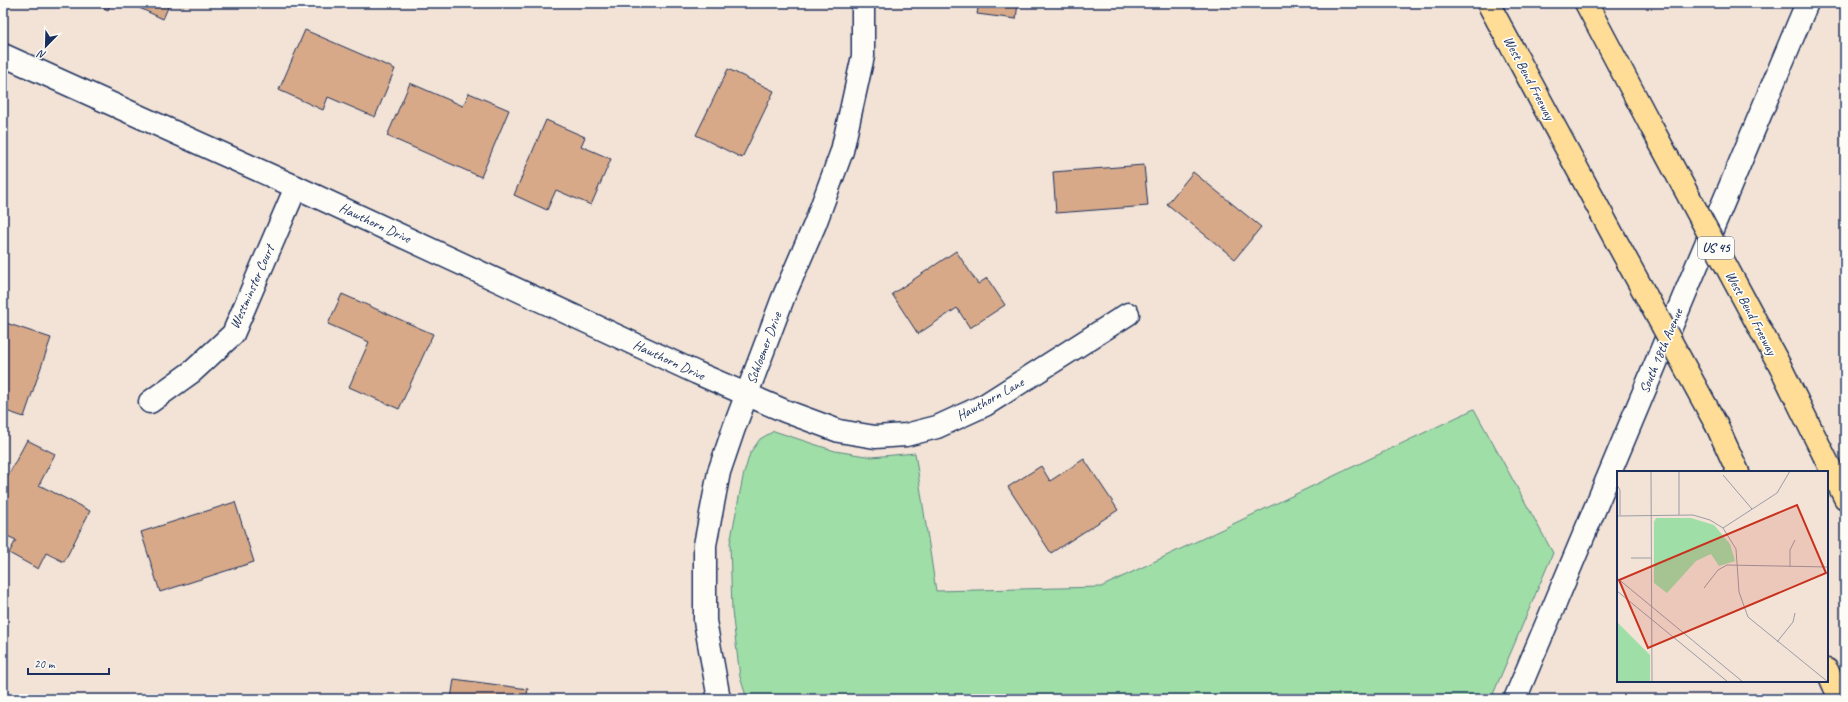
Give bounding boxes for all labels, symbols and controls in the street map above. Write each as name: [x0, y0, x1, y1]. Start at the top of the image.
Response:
north arrow: [26, 26, 66, 66]
street label: West Bend Freeway: [1500, 33, 1559, 124]
text: N: [34, 47, 48, 63]
street label: Hawthorn Drive: [337, 199, 415, 248]
road number: US 45: [1698, 237, 1734, 259]
street label: Westminster Court: [226, 240, 279, 331]
street label: West Bend Freeway: [1722, 268, 1781, 359]
street label: South 18th Avenue: [1636, 305, 1687, 396]
street label: Schloemer Drive: [743, 308, 786, 386]
street label: Hawthorn Drive: [631, 336, 709, 385]
street label: Hawthorn Lane: [953, 373, 1028, 424]
inset map: [1617, 471, 1828, 682]
scale bar: [28, 650, 109, 676]
text: 20 m: [34, 656, 56, 672]

